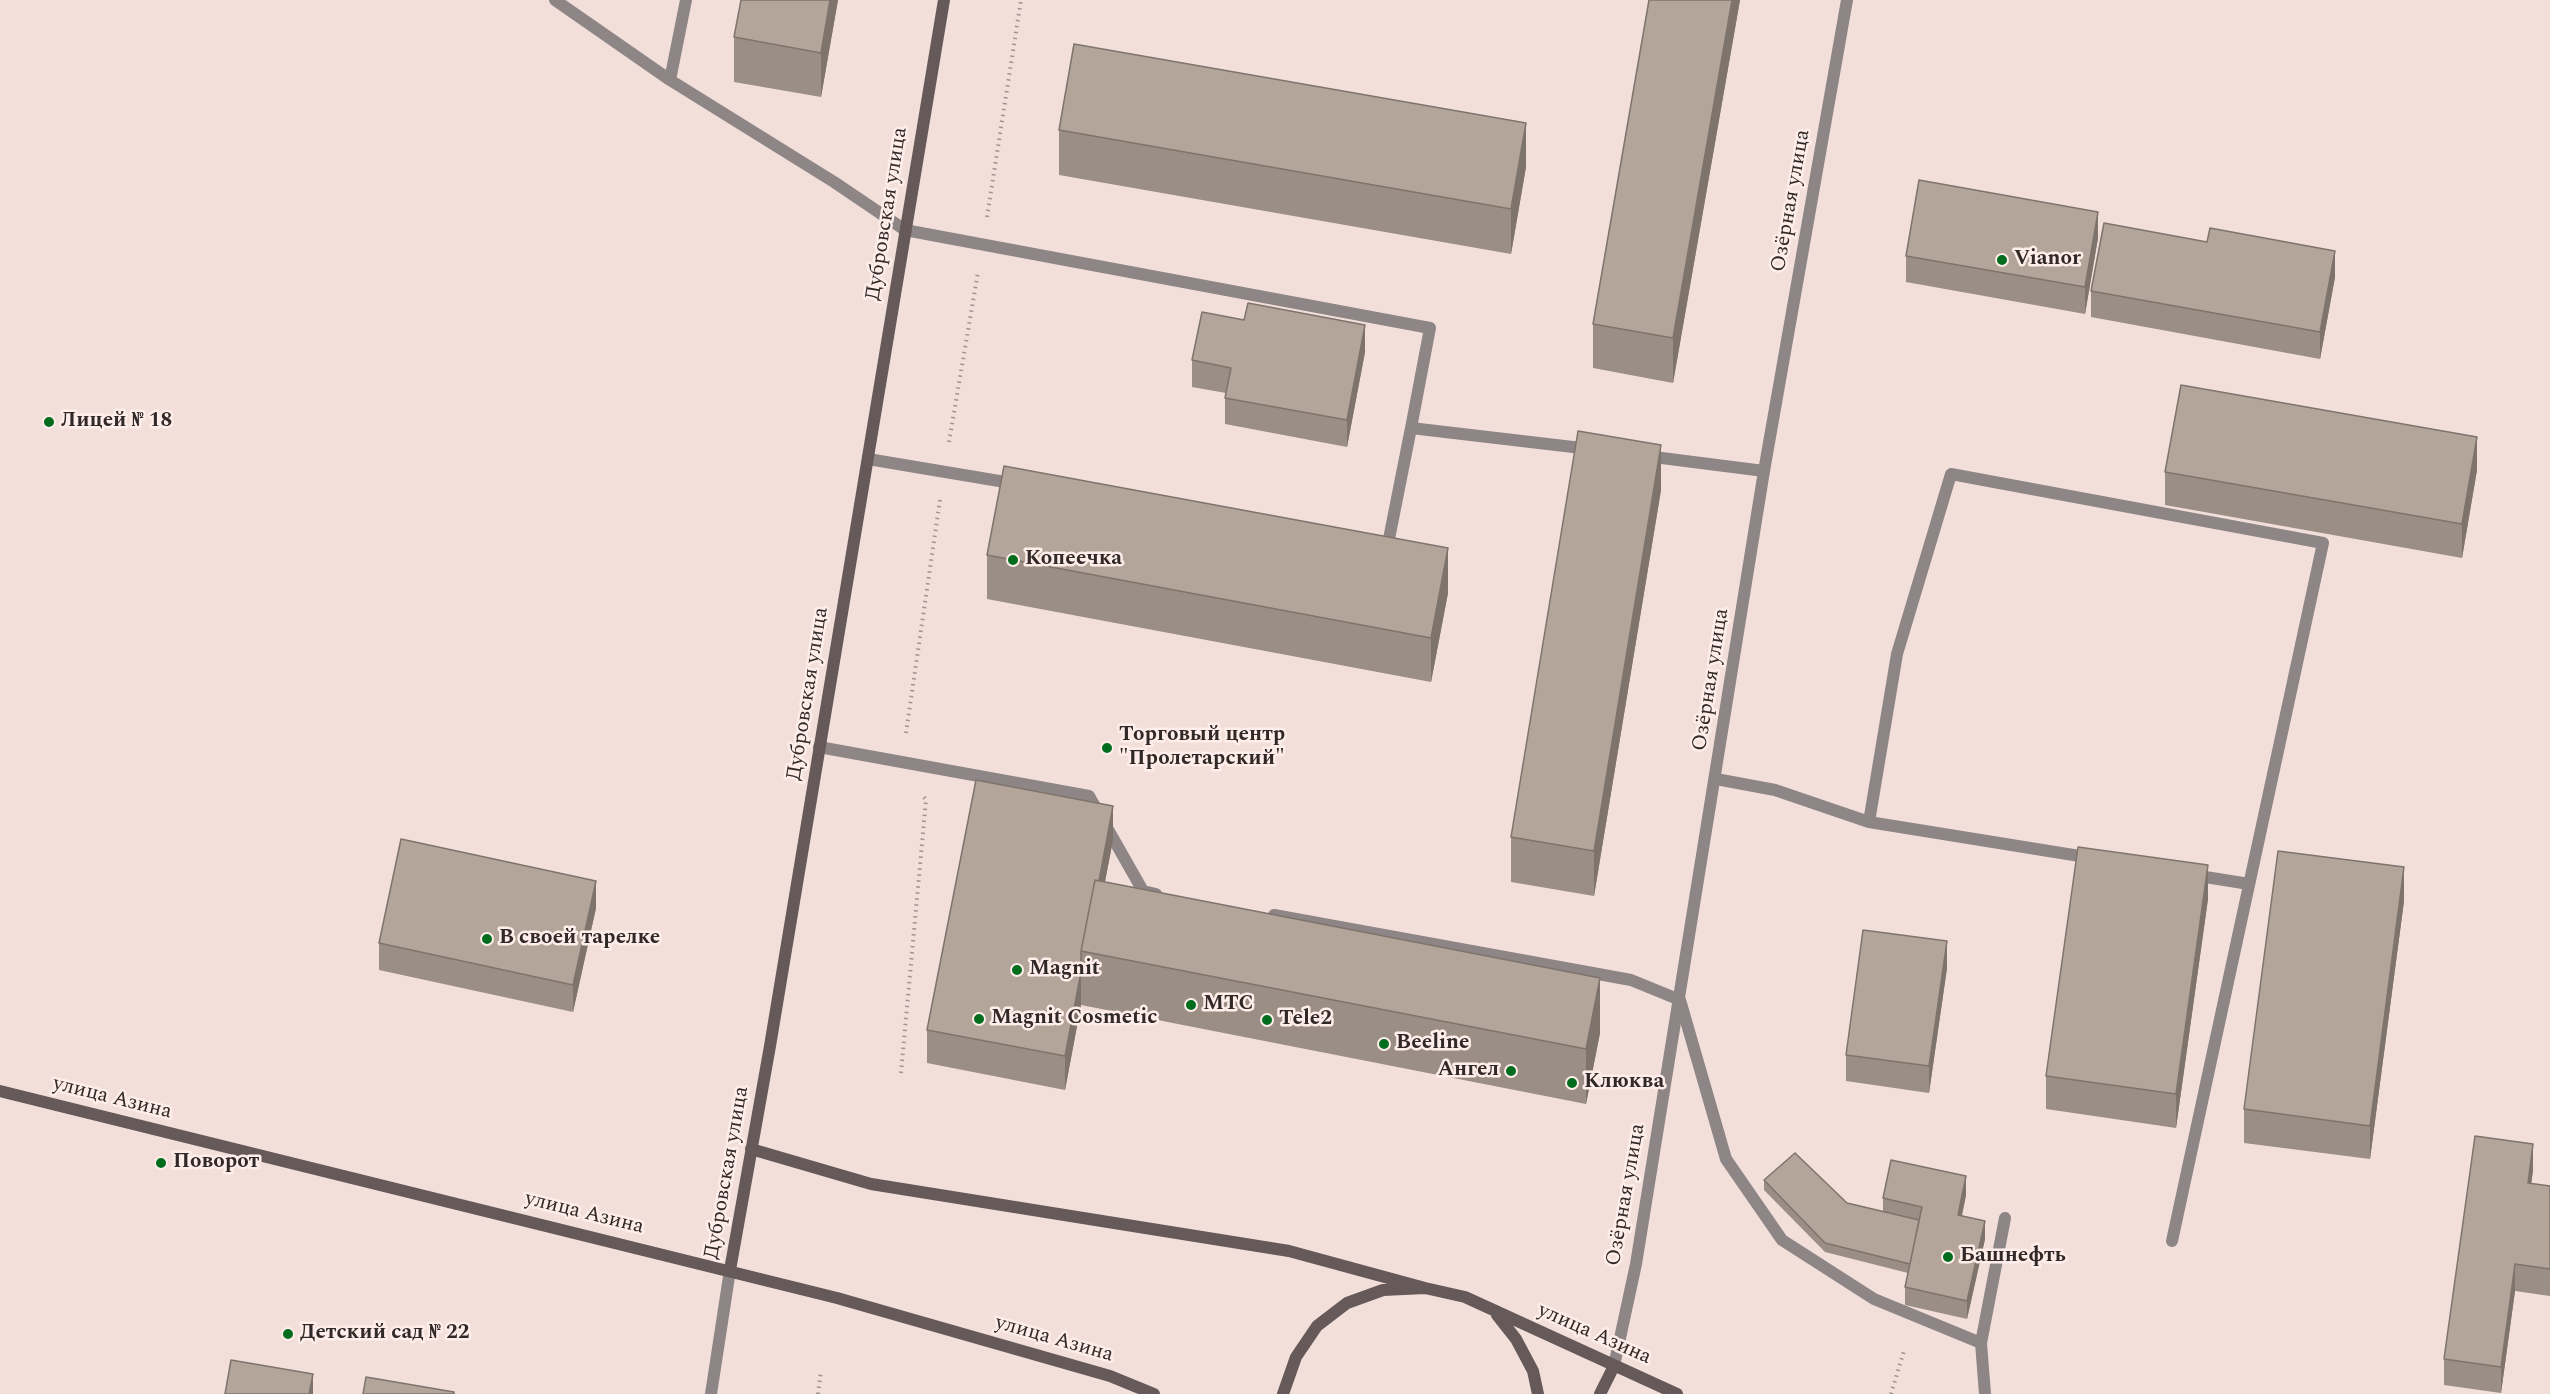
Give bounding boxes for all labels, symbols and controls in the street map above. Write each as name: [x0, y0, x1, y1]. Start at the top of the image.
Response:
street label: Дубровская улица: [862, 125, 914, 303]
street label: Озёрная улица: [1767, 128, 1817, 274]
place label: Vianor: [2014, 247, 2081, 273]
marker: Vianor: [1995, 253, 2009, 267]
place label: Лицей № 18: [61, 409, 172, 435]
marker: Лицей № 18: [42, 415, 56, 429]
place label: Копеечка: [1025, 547, 1122, 573]
marker: Копеечка: [1006, 553, 1020, 567]
street label: Дубровская улица: [783, 605, 835, 783]
street label: Озёрная улица: [1688, 607, 1736, 753]
place label: Торговый центр "Пролетарский": [1119, 723, 1285, 773]
marker: Торговый центр "Пролетарский": [1100, 741, 1114, 755]
place label: В своей тарелке: [499, 926, 660, 952]
marker: В своей тарелке: [480, 932, 494, 946]
place label: Magnit: [1029, 957, 1100, 983]
marker: Magnit: [1010, 963, 1024, 977]
place label: МТС: [1203, 992, 1253, 1018]
marker: МТС: [1184, 998, 1198, 1012]
place label: Magnit Cosmetic: [991, 1006, 1157, 1032]
place label: Tele2: [1279, 1007, 1332, 1033]
marker: Magnit Cosmetic: [972, 1012, 986, 1026]
marker: Tele2: [1260, 1013, 1274, 1027]
place label: Beeline: [1396, 1031, 1469, 1057]
marker: Beeline: [1377, 1037, 1391, 1051]
place label: Ангел: [1438, 1058, 1499, 1084]
marker: Ангел: [1504, 1064, 1518, 1078]
place label: Клюква: [1584, 1070, 1664, 1096]
street label: улица Азина: [50, 1072, 174, 1126]
marker: Клюква: [1565, 1076, 1579, 1090]
street label: Дубровская улица: [700, 1085, 756, 1261]
street label: Озёрная улица: [1602, 1122, 1652, 1268]
place label: Поворот: [173, 1150, 259, 1176]
marker: Поворот: [154, 1156, 168, 1170]
street label: улица Азина: [522, 1187, 646, 1241]
place label: Башнефть: [1960, 1244, 2066, 1270]
marker: Башнефть: [1941, 1250, 1955, 1264]
street label: улица Азина: [1533, 1299, 1655, 1371]
street label: улица Азина: [992, 1311, 1116, 1369]
place label: Детский сад № 22: [300, 1321, 469, 1347]
marker: Детский сад № 22: [281, 1327, 295, 1341]

